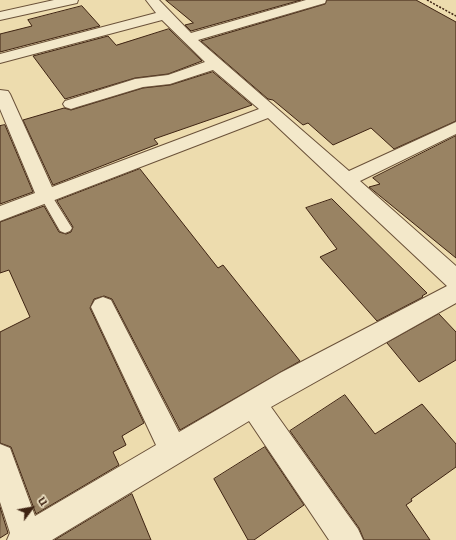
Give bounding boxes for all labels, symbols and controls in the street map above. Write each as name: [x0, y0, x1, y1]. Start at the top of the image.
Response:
north arrow: [12, 488, 52, 528]
text: U: [35, 494, 50, 508]

